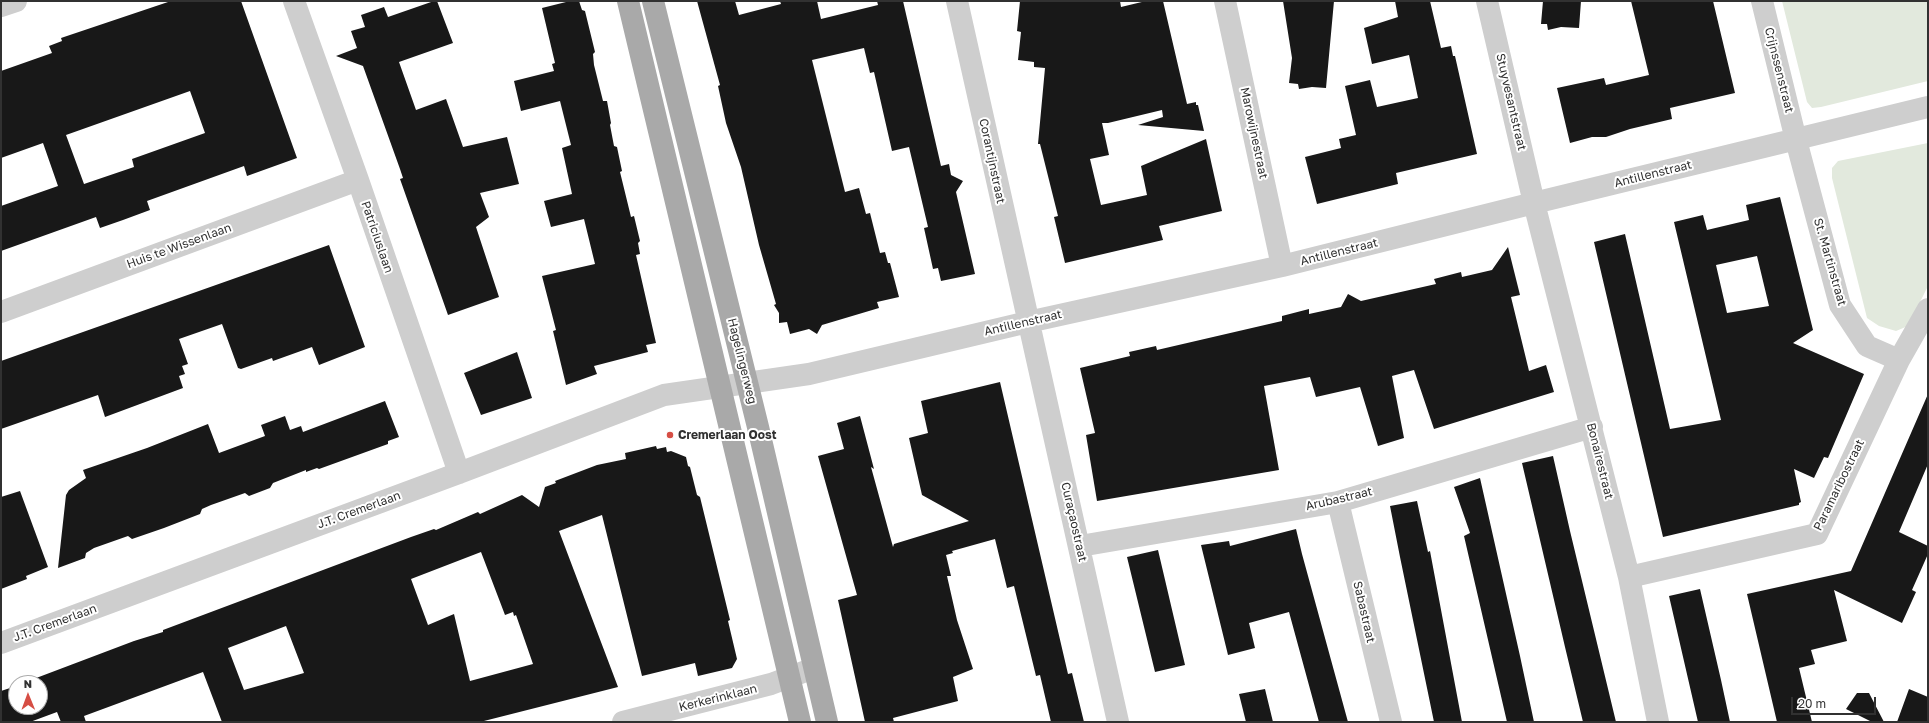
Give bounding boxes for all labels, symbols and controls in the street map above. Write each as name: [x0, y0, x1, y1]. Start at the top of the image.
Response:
street label: Crijnssenstraat: [1761, 26, 1797, 114]
street label: Stuyvesantstraat: [1493, 52, 1529, 152]
street label: Marowijnestraat: [1237, 86, 1271, 180]
street label: Corantijnstraat: [976, 117, 1008, 205]
street label: Antillenstraat: [1613, 157, 1693, 191]
street label: Patriciuslaan: [358, 199, 396, 275]
street label: St. Martinstraat: [1811, 216, 1849, 308]
street label: Huis te Wissenlaan: [125, 220, 233, 272]
street label: Antillenstraat: [1299, 235, 1379, 269]
street label: Antillenstraat: [983, 307, 1063, 339]
street label: Hagelingerweg: [724, 317, 760, 405]
street label: Bonairestraat: [1584, 421, 1616, 501]
place label: Cremerlaan Oost: [678, 428, 776, 442]
marker: Cremerlaan Oost: [665, 430, 675, 440]
street label: Paramaribostraat: [1811, 437, 1867, 533]
street label: Curaçaostraat: [1058, 481, 1090, 563]
street label: Arubastraat: [1304, 484, 1374, 514]
street label: J.T. Cremerlaan: [315, 488, 403, 532]
street label: Sabastraat: [1350, 580, 1378, 644]
street label: J.T. Cremerlaan: [11, 601, 99, 645]
north arrow: [8, 675, 48, 715]
text: N: [23, 677, 32, 690]
street label: Kerkerinklaan: [677, 681, 759, 715]
scale bar: [1793, 689, 1878, 715]
text: 20 m: [1798, 696, 1826, 711]

